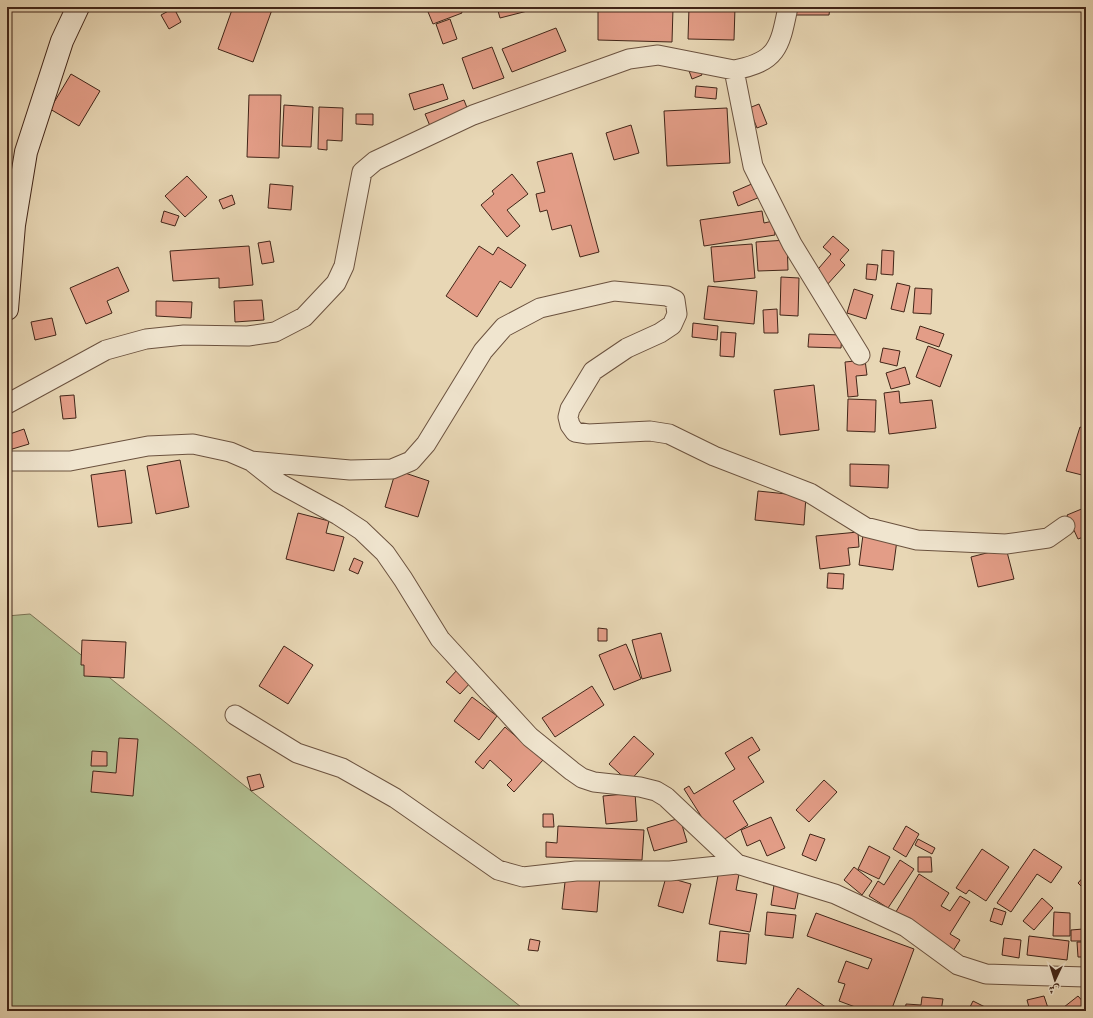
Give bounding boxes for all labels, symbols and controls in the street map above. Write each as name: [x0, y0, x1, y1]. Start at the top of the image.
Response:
north arrow: [1035, 960, 1075, 1000]
text: ش: [1048, 983, 1060, 994]

